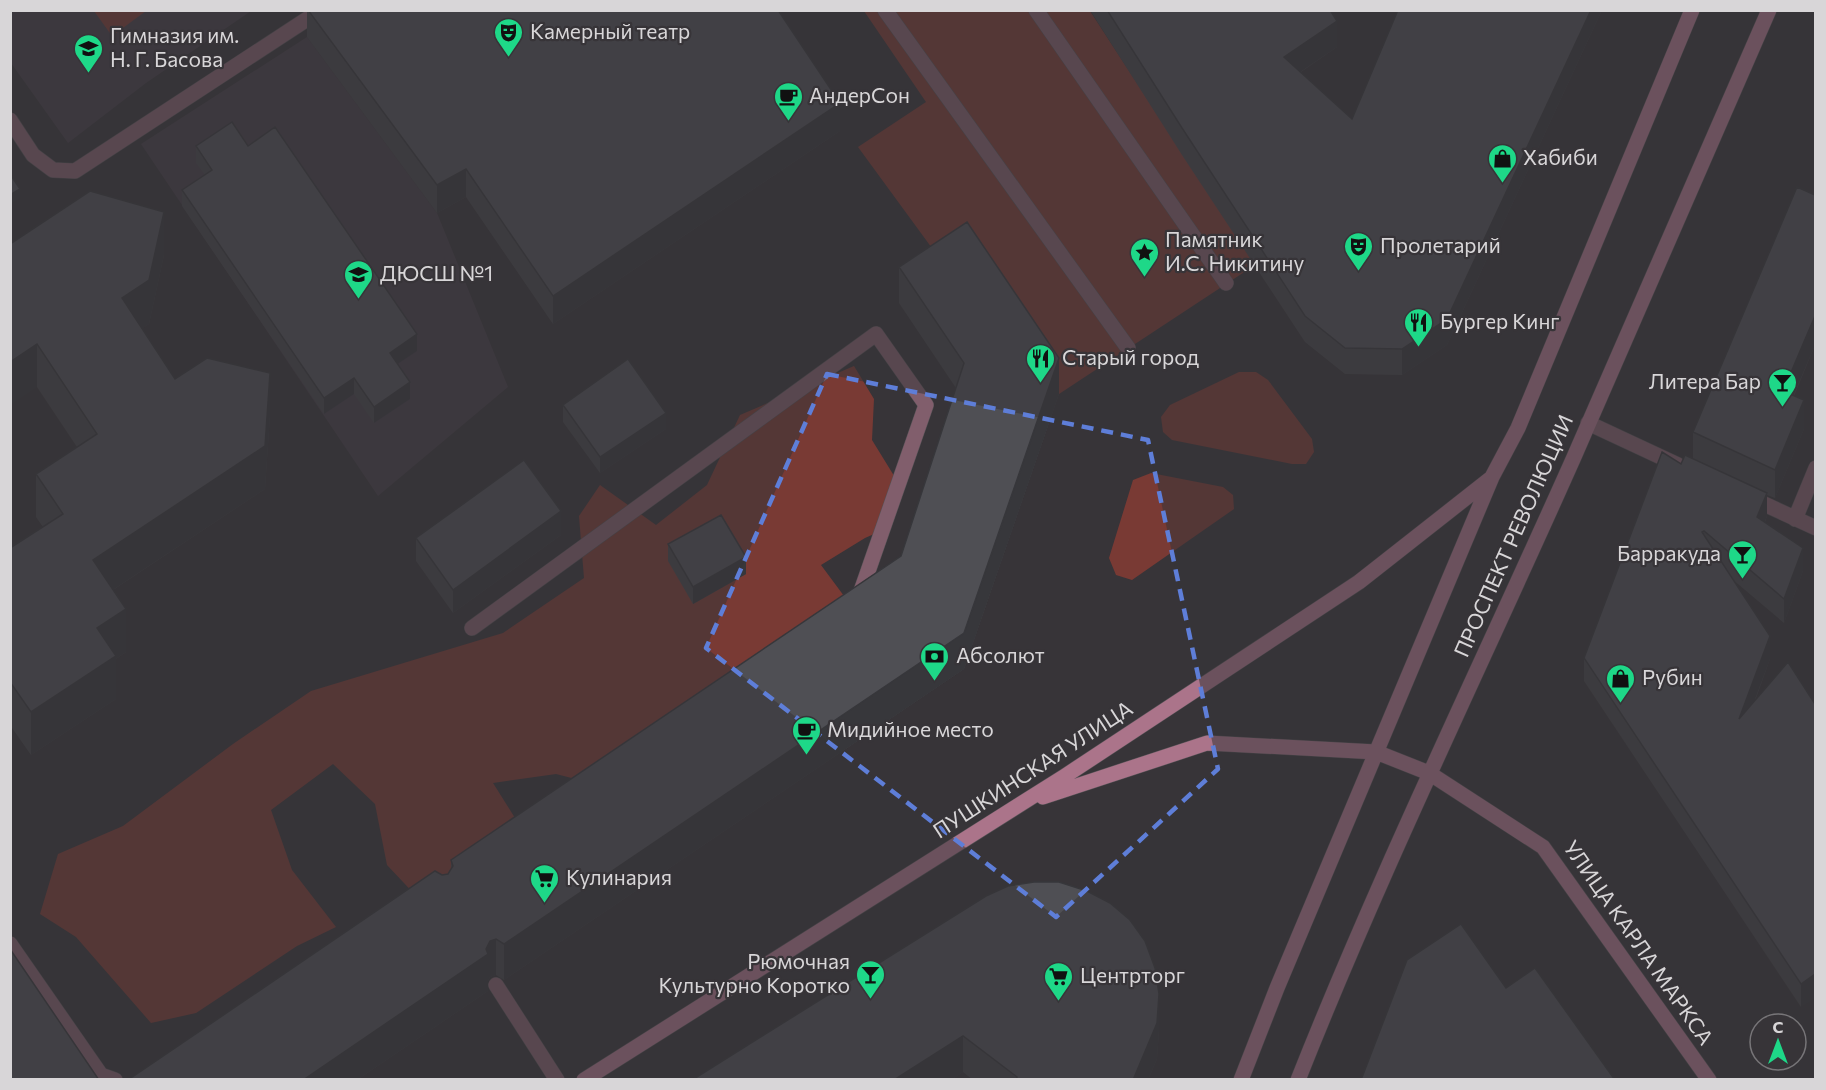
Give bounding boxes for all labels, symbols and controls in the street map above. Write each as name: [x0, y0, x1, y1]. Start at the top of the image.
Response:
theatre icon: Камерный театр: [493, 16, 525, 58]
place label: Камерный театр: [530, 18, 690, 43]
place label: Гимназия им. Н. Г. Басова: [110, 22, 239, 71]
school or university icon: Гимназия им. Н. Г. Басова: [73, 32, 105, 74]
cafe icon: АндерСон: [772, 80, 804, 122]
place label: АндерСон: [809, 82, 910, 107]
shop icon: Хабиби: [1486, 142, 1518, 184]
place label: Хабиби: [1523, 144, 1598, 169]
place label: Памятник И.С. Никитину: [1165, 226, 1305, 275]
theatre icon: Пролетарий: [1343, 230, 1375, 272]
place label: Пролетарий: [1380, 232, 1501, 257]
place icon: Памятник И.С. Никитину: [1128, 236, 1160, 278]
school or university icon: ДЮСШ №1: [343, 258, 375, 300]
place label: ДЮСШ №1: [380, 260, 493, 285]
restaurant icon: Бургер Кинг: [1403, 306, 1435, 348]
place label: Бургер Кинг: [1440, 308, 1560, 333]
restaurant icon: Старый город: [1025, 342, 1057, 384]
place label: Старый город: [1062, 344, 1199, 369]
bar icon: Литера Бар: [1766, 366, 1798, 408]
place label: Литера Бар: [1649, 368, 1761, 393]
street label: ПРОСПЕКТ РЕВОЛЮЦИИ: [1448, 410, 1577, 660]
bar icon: Барракуда: [1726, 538, 1758, 580]
place label: Барракуда: [1617, 540, 1721, 565]
bank icon: Абсолют: [919, 640, 951, 682]
place label: Абсолют: [956, 642, 1045, 667]
shop icon: Рубин: [1605, 662, 1637, 704]
place label: Рубин: [1642, 664, 1703, 689]
street label: ПУШКИНСКАЯ УЛИЦА: [928, 695, 1137, 843]
cafe icon: Мидийное место: [790, 714, 822, 756]
place label: Мидийное место: [827, 716, 994, 741]
street label: УЛИЦА КАРЛА МАРКСА: [1559, 835, 1719, 1049]
supermarket icon: Кулинария: [529, 862, 561, 904]
place label: Кулинария: [566, 864, 672, 889]
place label: Рюмочная Культурно Коротко: [658, 948, 850, 997]
bar icon: Рюмочная Культурно Коротко: [855, 958, 887, 1000]
supermarket icon: Центрторг: [1043, 960, 1075, 1002]
place label: Центрторг: [1080, 962, 1185, 987]
north arrow: [1748, 1012, 1808, 1072]
text: С: [1773, 1017, 1784, 1036]

